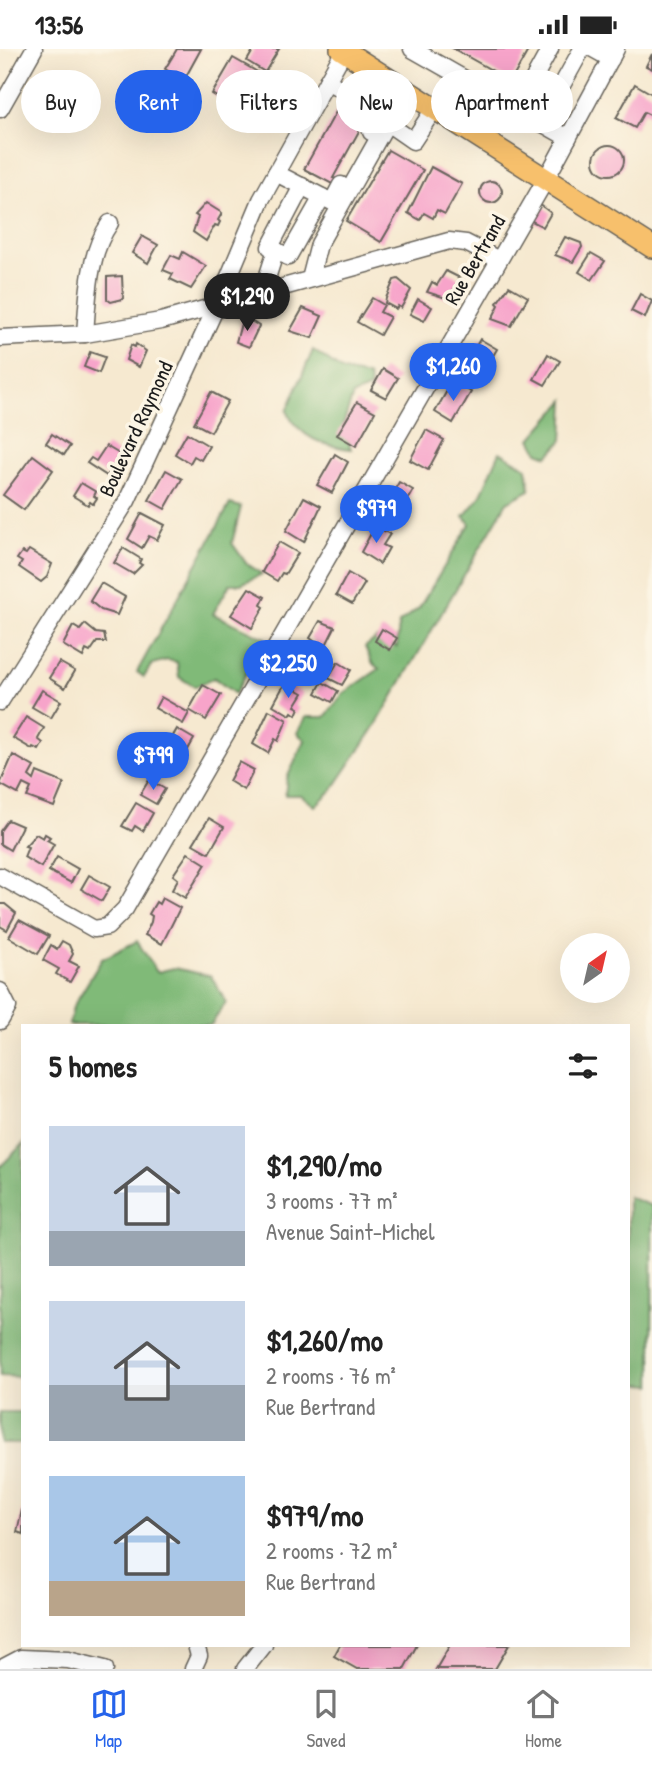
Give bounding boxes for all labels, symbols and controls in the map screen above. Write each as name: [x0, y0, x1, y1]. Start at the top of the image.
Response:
text: 13:56: [35, 7, 84, 42]
chip: Buy: [21, 70, 101, 133]
chip: Rent: [115, 70, 202, 133]
chip: Filters: [216, 70, 322, 133]
chip: New: [336, 70, 417, 133]
chip: Apartment: [431, 70, 573, 133]
street label: Rue Bertrand: [437, 209, 512, 310]
pin: $1,290: [190, 273, 304, 333]
text: $1,290: [220, 280, 274, 311]
pin: $1,260: [396, 343, 510, 403]
text: $1,260: [426, 350, 480, 381]
street label: Boulevard Raymond: [91, 356, 180, 501]
pin: $979: [335, 485, 417, 545]
text: $979: [356, 492, 396, 523]
pin: $2,250: [231, 641, 345, 700]
text: $2,250: [259, 647, 317, 678]
pin: $799: [112, 733, 194, 792]
text: $799: [133, 739, 173, 770]
north arrow: [560, 933, 630, 1003]
map controls: [560, 933, 630, 1003]
text: 5 homes: [49, 1046, 137, 1086]
icon: filters: [564, 1047, 602, 1085]
text: $1,290/mo: [266, 1145, 382, 1185]
icon: home: [105, 1154, 189, 1238]
text: 3 rooms · 77 m²: [266, 1185, 398, 1216]
text: Avenue Saint-Michel: [266, 1216, 435, 1247]
text: $1,260/mo: [266, 1320, 383, 1360]
icon: home: [105, 1329, 189, 1413]
text: 2 rooms · 76 m²: [266, 1360, 396, 1391]
text: Rue Bertrand: [266, 1391, 375, 1422]
text: $979/mo: [266, 1495, 363, 1535]
icon: home: [105, 1504, 189, 1588]
text: 2 rooms · 72 m²: [266, 1535, 398, 1566]
text: Rue Bertrand: [266, 1566, 375, 1597]
tab: Map: [90, 1685, 128, 1753]
tab: Saved: [307, 1685, 345, 1753]
tab: Home: [524, 1685, 562, 1753]

